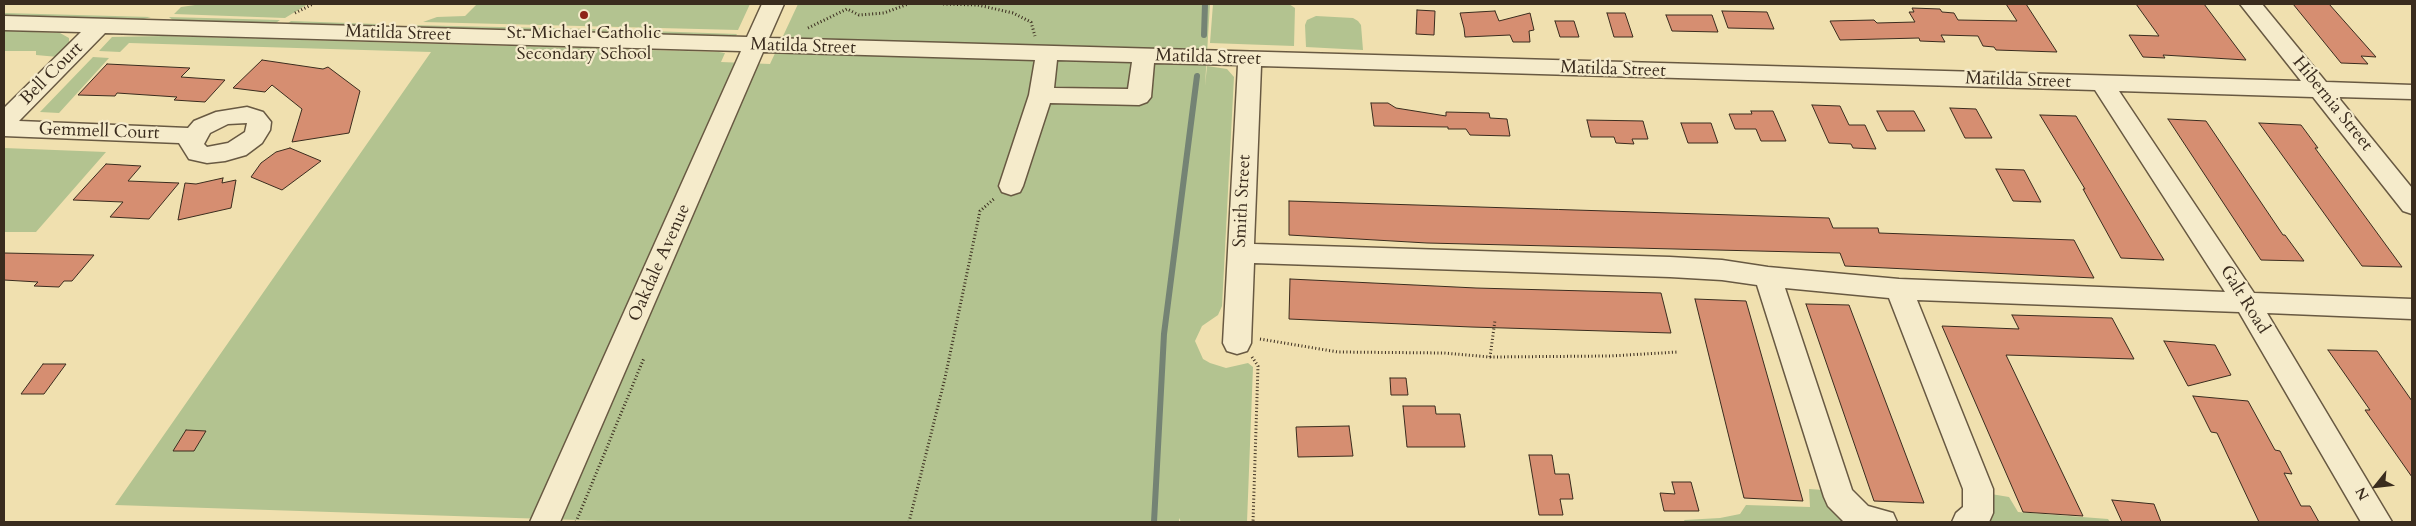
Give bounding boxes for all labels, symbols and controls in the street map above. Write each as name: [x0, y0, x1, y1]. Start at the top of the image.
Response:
marker: St. Michael Catholic Secondary School: [578, 9, 590, 21]
street label: Matilda Street: [345, 21, 451, 47]
place label: St. Michael Catholic Secondary School: [507, 23, 661, 66]
street label: Matilda Street: [750, 34, 856, 60]
street label: Bell Court: [16, 38, 88, 110]
street label: Matilda Street: [1155, 45, 1261, 71]
street label: Hibernia Street: [2287, 52, 2377, 156]
street label: Matilda Street: [1560, 57, 1666, 83]
street label: Matilda Street: [1965, 68, 2071, 94]
street label: Gemmell Court: [38, 119, 160, 145]
street label: Smith Street: [1230, 154, 1256, 248]
street label: Oakdale Avenue: [624, 201, 696, 325]
street label: Galt Road: [2215, 262, 2273, 338]
north arrow: [2351, 461, 2401, 511]
text: N: [2351, 484, 2374, 503]

